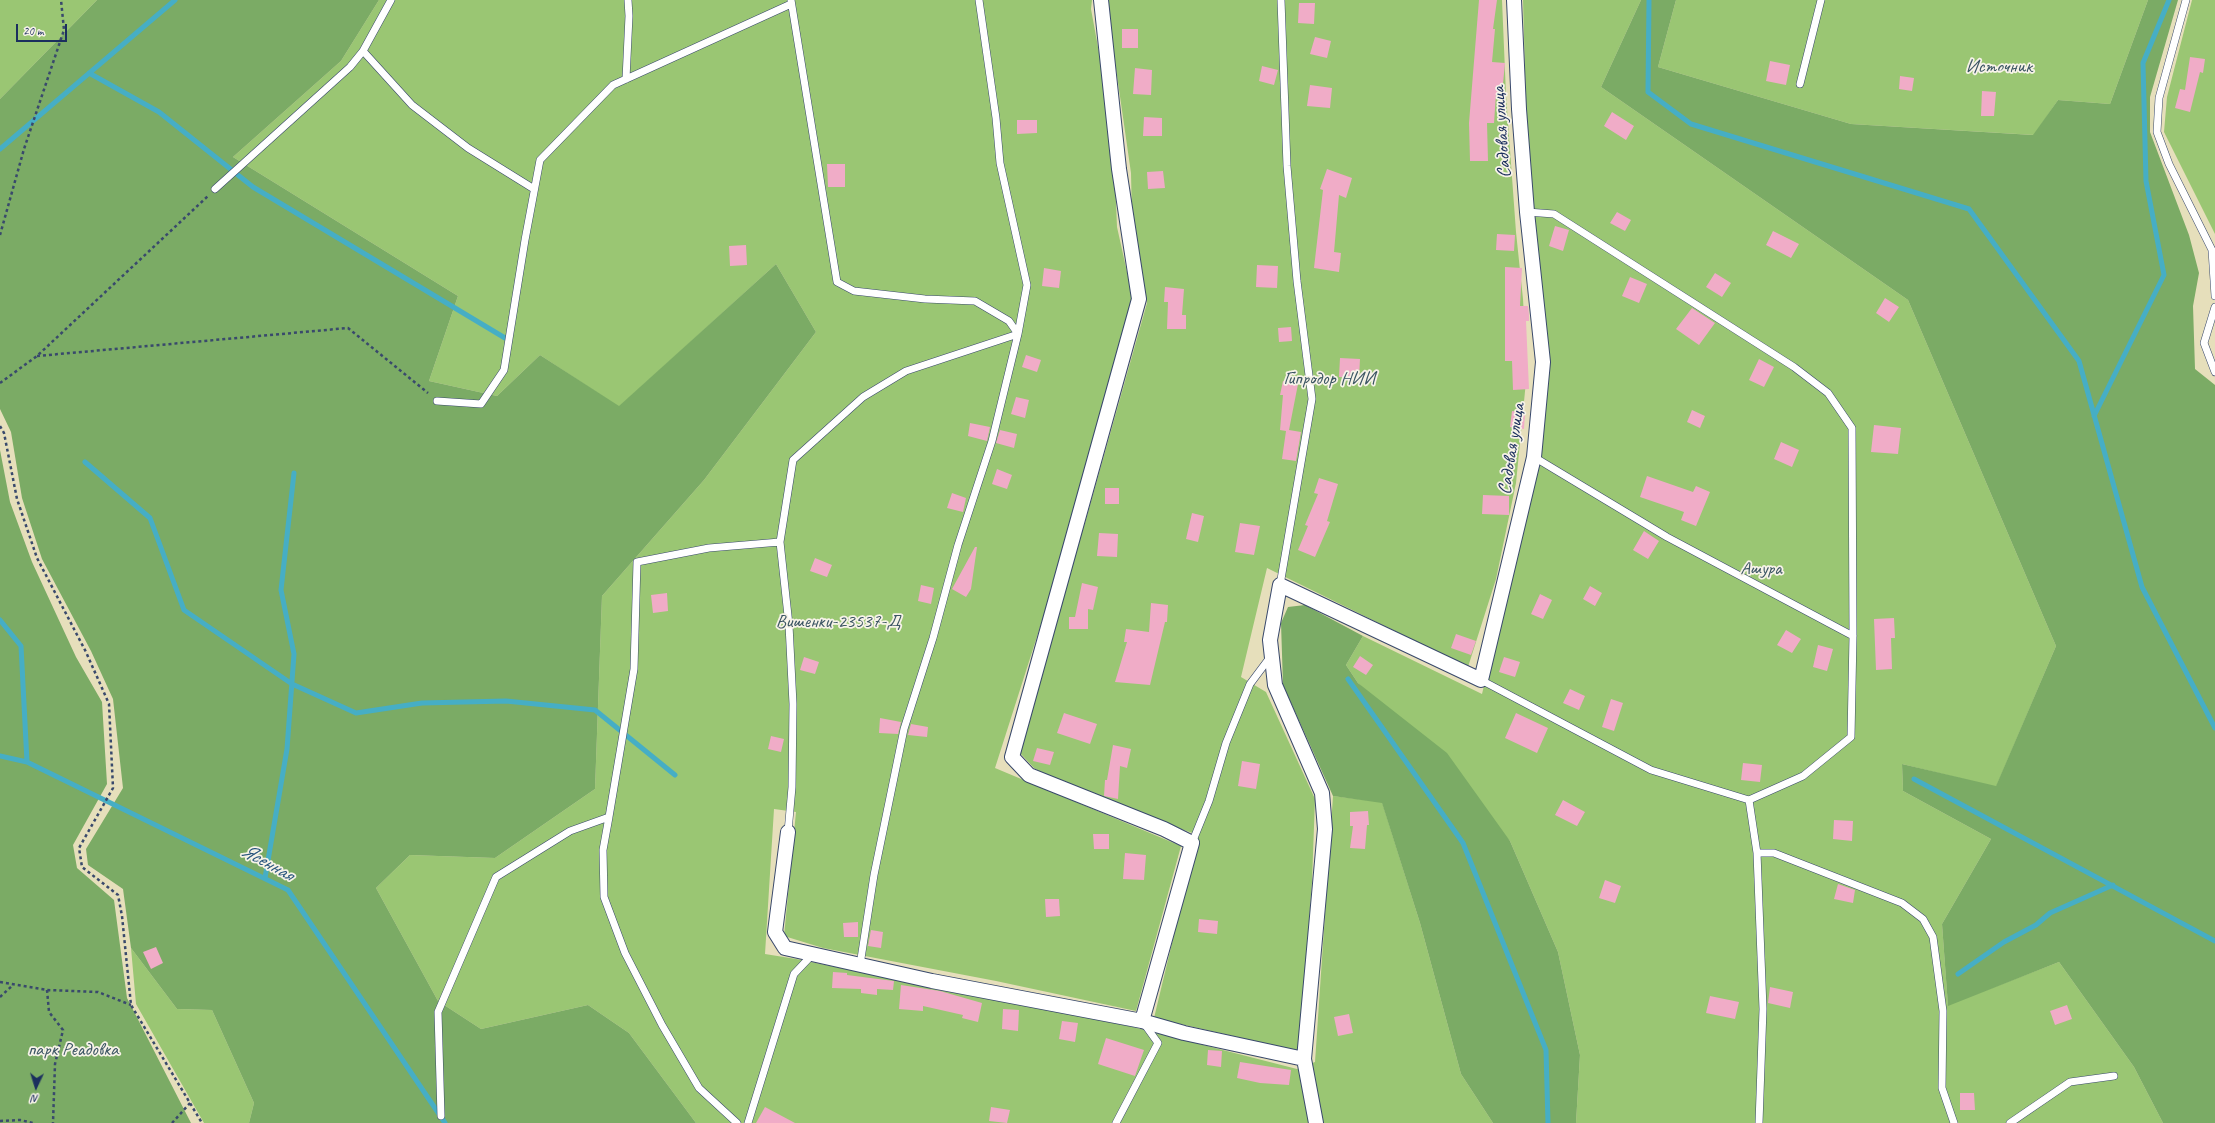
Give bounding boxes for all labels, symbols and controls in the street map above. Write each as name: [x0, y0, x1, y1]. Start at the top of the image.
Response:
scale bar: [18, 16, 69, 42]
text: 20 m: [23, 23, 43, 39]
park label: Источник: [1966, 56, 2032, 78]
street label: Садовая улица: [1487, 85, 1517, 179]
park label: Гипродор НИИ: [1283, 368, 1375, 390]
street label: Садовая улица: [1494, 402, 1530, 496]
park label: Ашура: [1740, 558, 1782, 580]
park label: Вишенки-23537-Д: [776, 611, 900, 633]
water label: Ясенная: [237, 839, 297, 887]
park label: парк Реадовка: [28, 1039, 118, 1061]
north arrow: [16, 1067, 56, 1107]
text: N: [31, 1092, 39, 1106]

